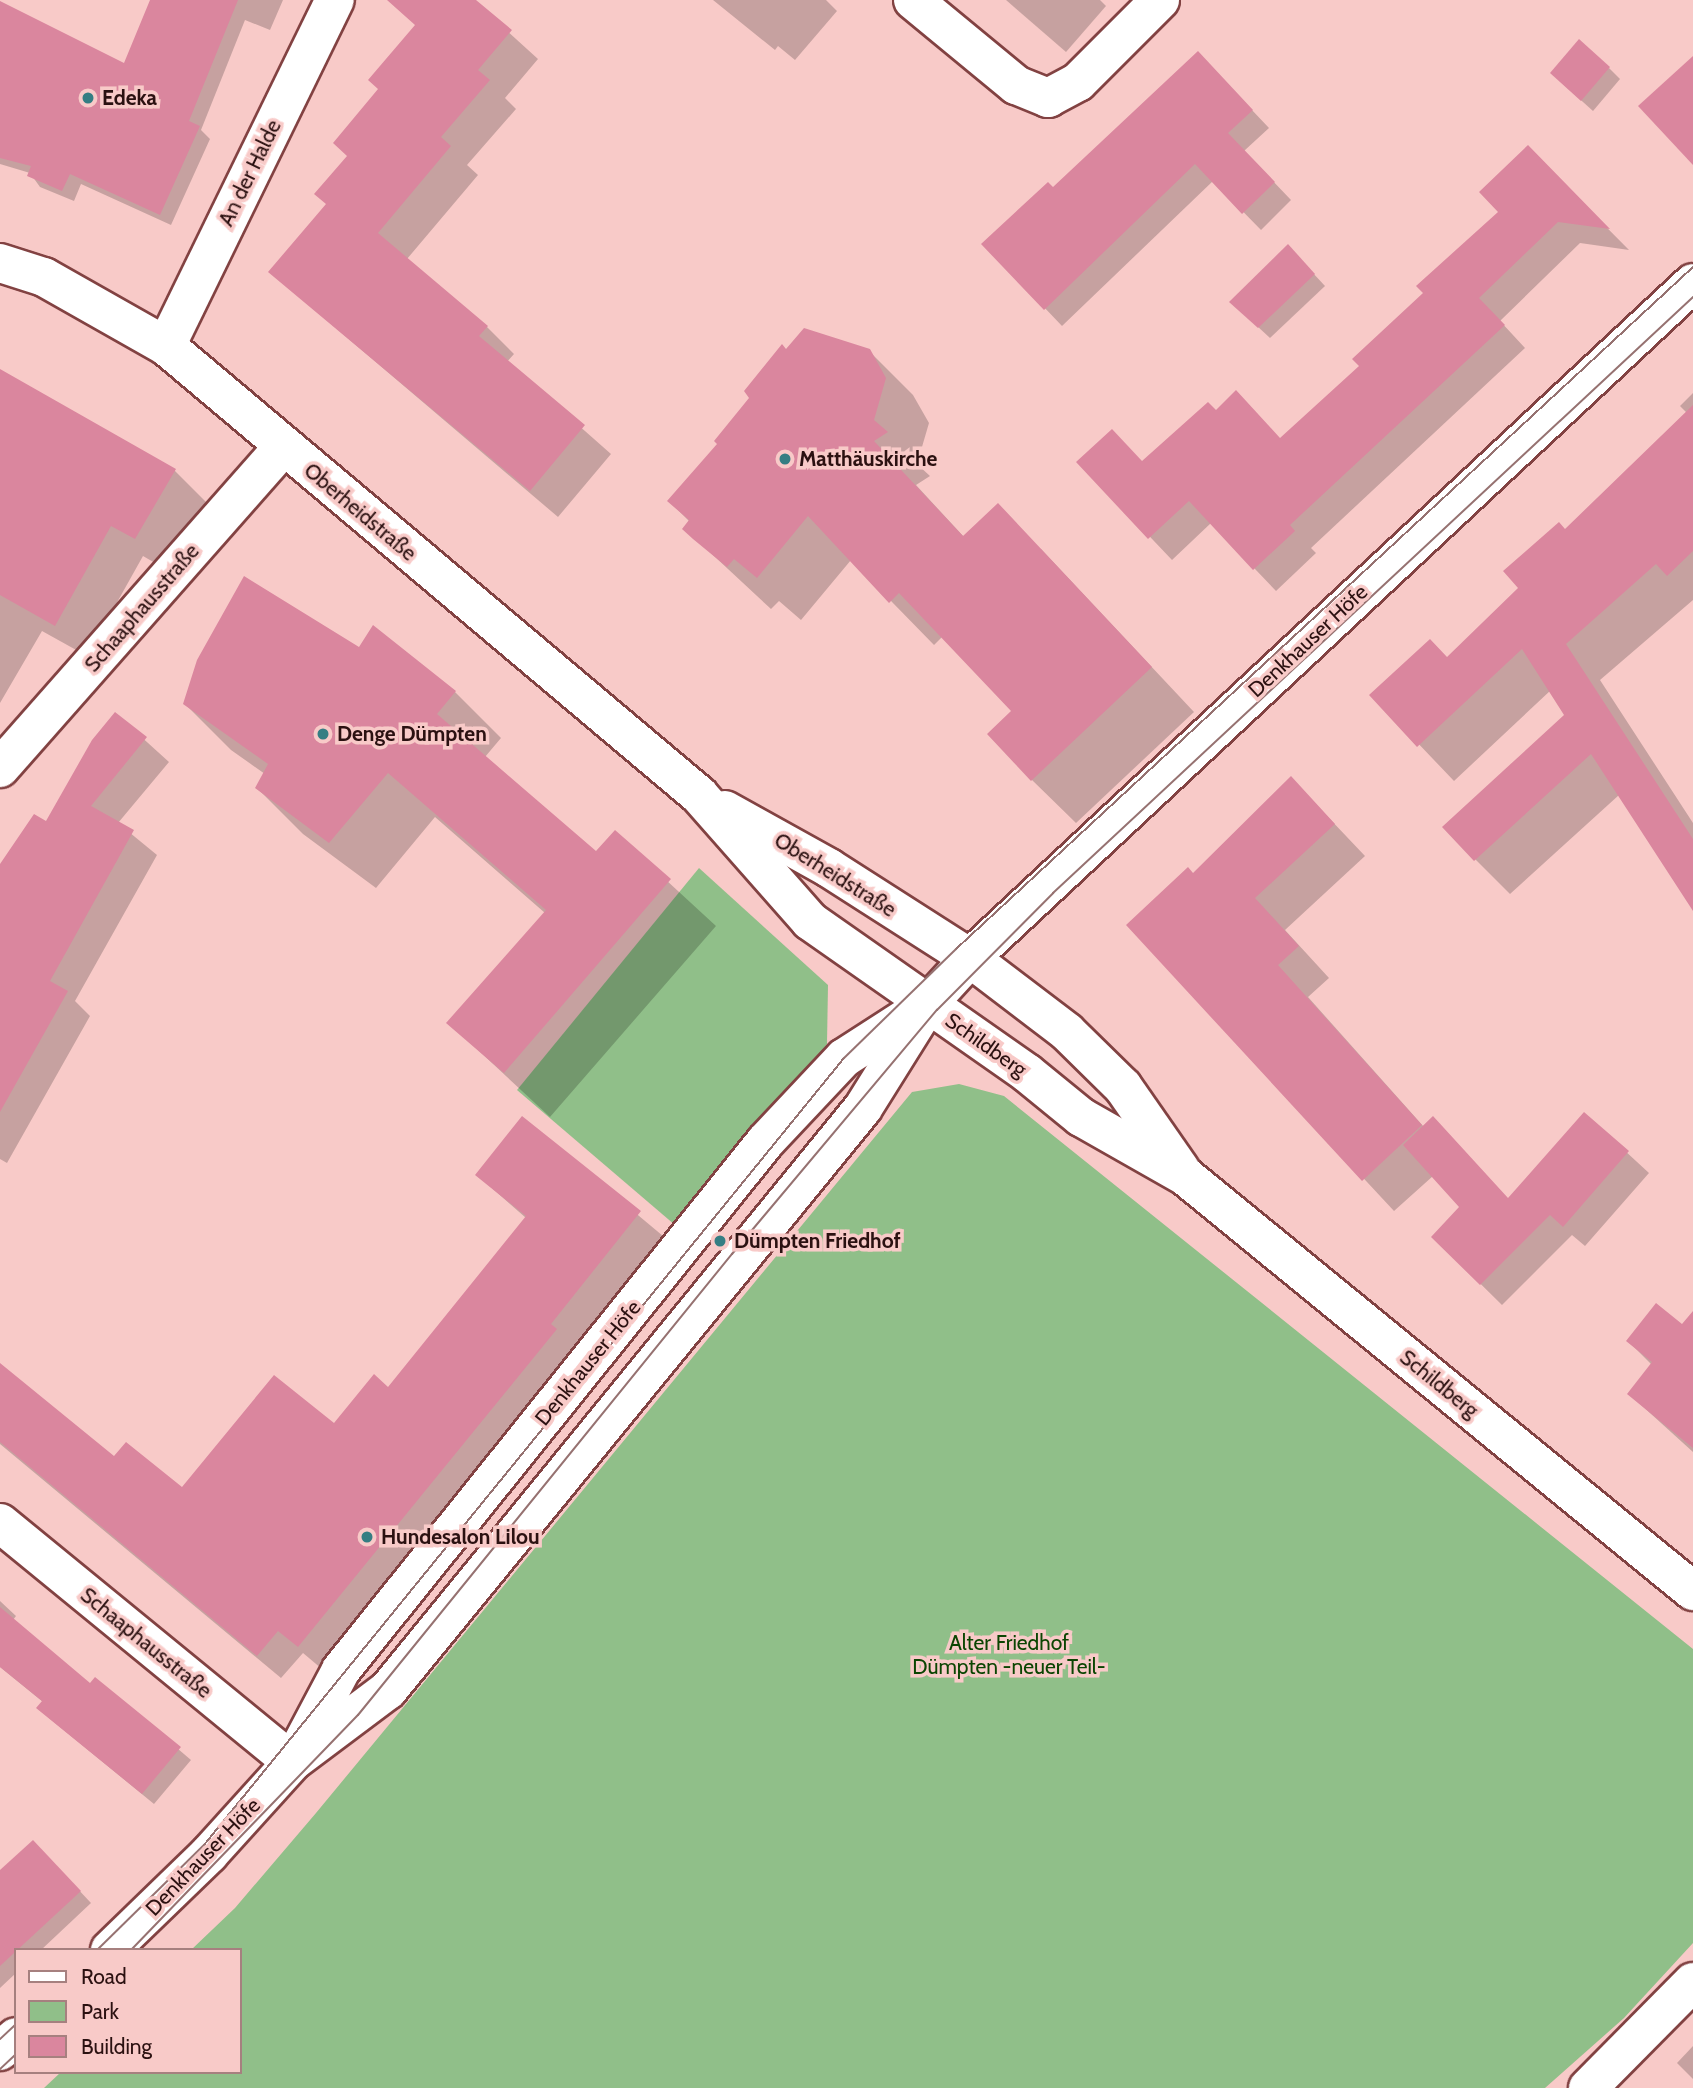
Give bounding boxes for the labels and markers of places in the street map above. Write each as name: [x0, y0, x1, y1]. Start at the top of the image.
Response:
place label: Edeka: [102, 85, 157, 111]
marker: Edeka: [80, 90, 96, 106]
place label: Matthäuskirche: [799, 446, 937, 472]
marker: Matthäuskirche: [777, 451, 793, 467]
place label: Denge Dümpten: [337, 721, 487, 747]
marker: Denge Dümpten: [315, 726, 331, 742]
place label: Dümpten Friedhof: [734, 1228, 901, 1254]
marker: Dümpten Friedhof: [712, 1233, 728, 1249]
place label: Hundesalon Lilou: [381, 1524, 540, 1550]
marker: Hundesalon Lilou: [359, 1529, 375, 1545]

